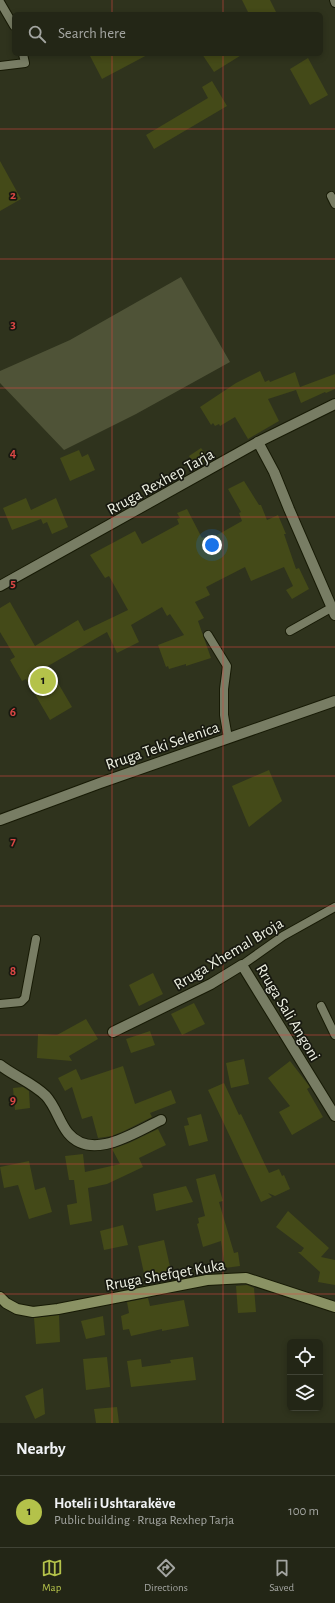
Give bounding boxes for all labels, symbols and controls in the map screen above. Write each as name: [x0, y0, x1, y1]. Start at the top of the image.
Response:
search box: [12, 12, 323, 56]
icon: search: [26, 23, 48, 45]
text: Search here: [58, 26, 126, 41]
text: 2: [10, 189, 16, 202]
text: 3: [10, 318, 16, 331]
street label: Rruga Rexhep Tarja: [104, 446, 217, 519]
text: 4: [10, 447, 17, 460]
your location: [202, 535, 222, 555]
text: 5: [10, 577, 16, 590]
pin: 1: [30, 666, 56, 696]
text: 6: [10, 706, 16, 719]
street label: Rruga Teki Selenica: [103, 719, 221, 773]
text: 7: [10, 835, 16, 848]
street label: Rruga Xhemal Broja: [171, 915, 287, 994]
street label: Rruga Sali Angoni: [253, 961, 323, 1064]
text: 8: [10, 965, 16, 978]
text: 9: [10, 1094, 16, 1107]
street label: Rruga Shefqet Kuka: [104, 1257, 226, 1293]
map controls: [287, 1339, 323, 1411]
button: locate: [287, 1339, 323, 1375]
button: layers: [287, 1375, 323, 1411]
text: Nearby: [16, 1440, 66, 1457]
text: Hoteli i Ushtarakëve: [54, 1496, 176, 1511]
text: 1: [27, 1505, 31, 1518]
text: 100 m: [288, 1505, 319, 1518]
text: Public building · Rruga Rexhep Tarja: [54, 1514, 234, 1527]
tab: Map: [41, 1557, 63, 1594]
tab: Directions: [144, 1557, 188, 1594]
tab: Saved: [269, 1557, 294, 1594]

